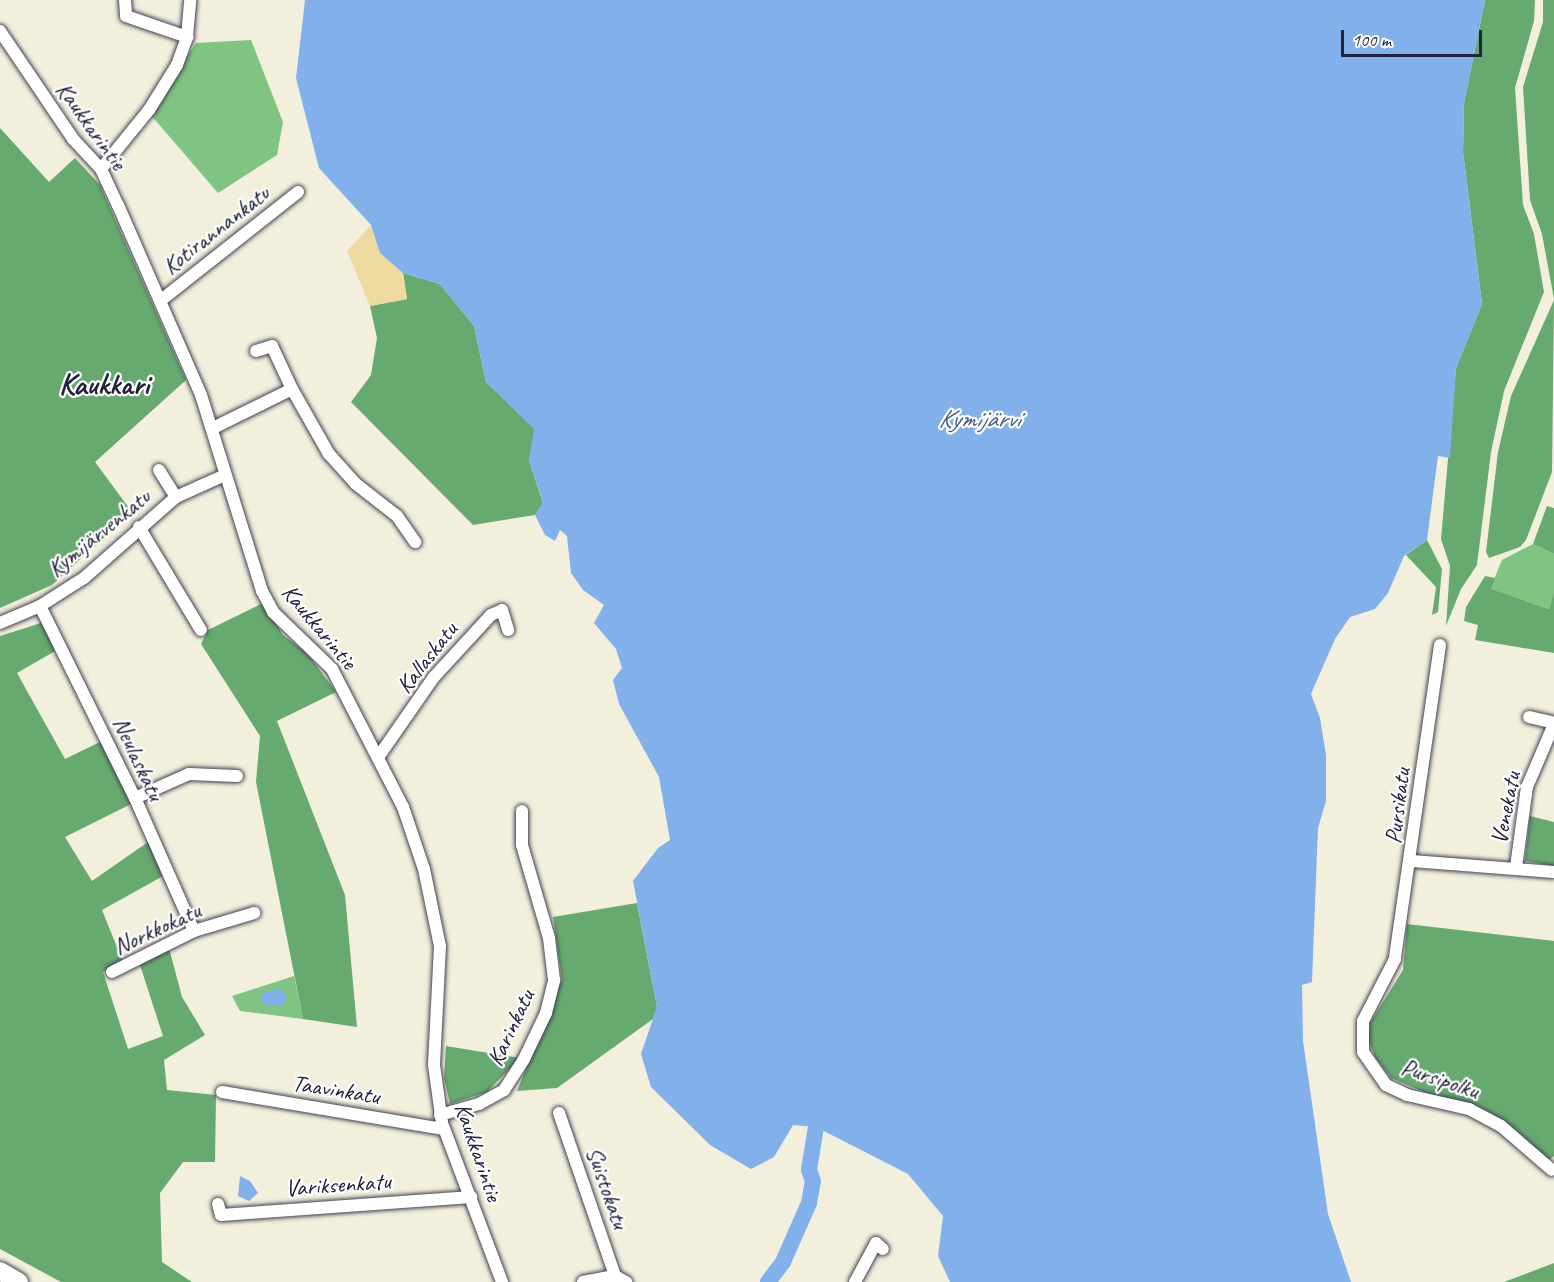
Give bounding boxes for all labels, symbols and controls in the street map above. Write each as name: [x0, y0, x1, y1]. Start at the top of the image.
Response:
scale bar: [1344, 18, 1485, 56]
text: 100 m: [1352, 29, 1391, 51]
street label: Kaukkarintie: [49, 76, 133, 176]
street label: Kotirannankatu: [157, 179, 275, 281]
district label: Kaukkari: [59, 366, 149, 402]
water label: Kymijärvi: [938, 403, 1020, 435]
street label: Kymijärvenkatu: [42, 483, 156, 583]
street label: Kaukkarintie: [275, 579, 363, 675]
street label: Kallaskatu: [390, 617, 464, 699]
street label: Neulaskatu: [106, 712, 170, 806]
street label: Pursikatu: [1379, 767, 1417, 845]
street label: Venekatu: [1485, 769, 1527, 847]
street label: Norkkokatu: [109, 896, 205, 962]
street label: Karinkatu: [481, 985, 541, 1071]
street label: Pursipolku: [1398, 1052, 1482, 1106]
street label: Taavinkatu: [290, 1069, 382, 1111]
street label: Kaukkarintie: [448, 1099, 508, 1205]
street label: Suistokatu: [580, 1143, 634, 1233]
street label: Variksenkatu: [284, 1167, 392, 1203]

